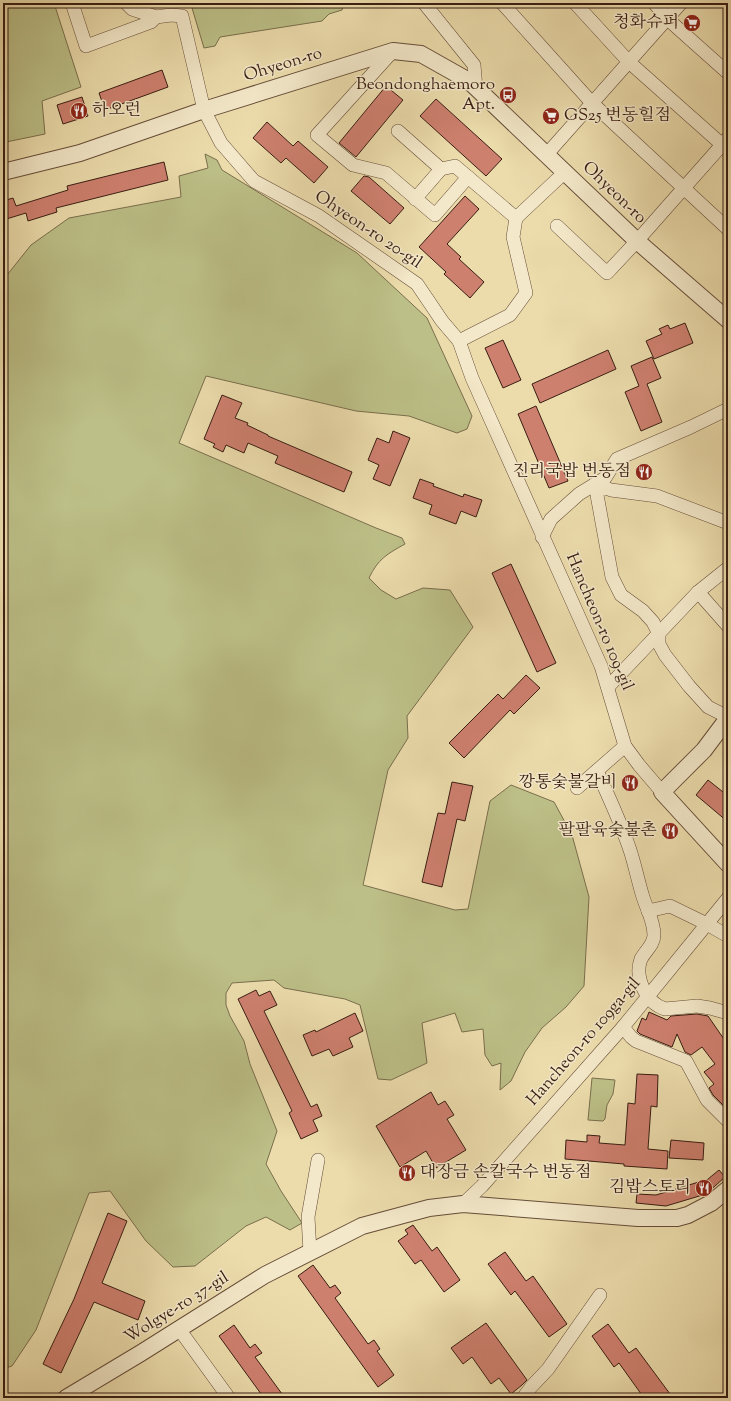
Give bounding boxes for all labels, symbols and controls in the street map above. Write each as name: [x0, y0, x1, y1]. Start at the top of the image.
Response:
place label: 청화슈퍼: [613, 11, 679, 35]
supermarket icon: 청화슈퍼: [682, 13, 702, 33]
street label: Ohyeon-ro: [241, 42, 325, 88]
place label: Beondonghaemoro Apt.: [356, 73, 495, 117]
bus stop icon: Beondonghaemoro Apt.: [498, 85, 518, 105]
place label: 하오런: [92, 99, 141, 123]
restaurant icon: 하오런: [69, 101, 89, 121]
place label: GS25 번동힐점: [564, 104, 671, 128]
supermarket icon: GS25 번동힐점: [541, 106, 561, 126]
street label: Ohyeon-ro: [577, 156, 651, 230]
street label: Ohyeon-ro 20-gil: [309, 185, 427, 275]
place label: 진리국밥 번동점: [512, 460, 631, 484]
restaurant icon: 진리국밥 번동점: [634, 462, 654, 482]
street label: Hancheon-ro 109-gil: [559, 550, 639, 695]
place label: 깡통숯불갈비: [518, 771, 617, 795]
restaurant icon: 깡통숯불갈비: [620, 773, 640, 793]
place label: 팔팔육숯불촌: [558, 819, 657, 843]
restaurant icon: 팔팔육숯불촌: [660, 821, 680, 841]
street label: Hancheon-ro 109ga-gil: [521, 972, 647, 1111]
place label: 대장금 손칼국수 번동점: [420, 1161, 591, 1185]
restaurant icon: 대장금 손칼국수 번동점: [397, 1163, 417, 1183]
place label: 김밥스토리: [609, 1176, 691, 1200]
restaurant icon: 김밥스토리: [694, 1178, 714, 1198]
street label: Wolgye-ro 37-gil: [120, 1266, 234, 1350]

